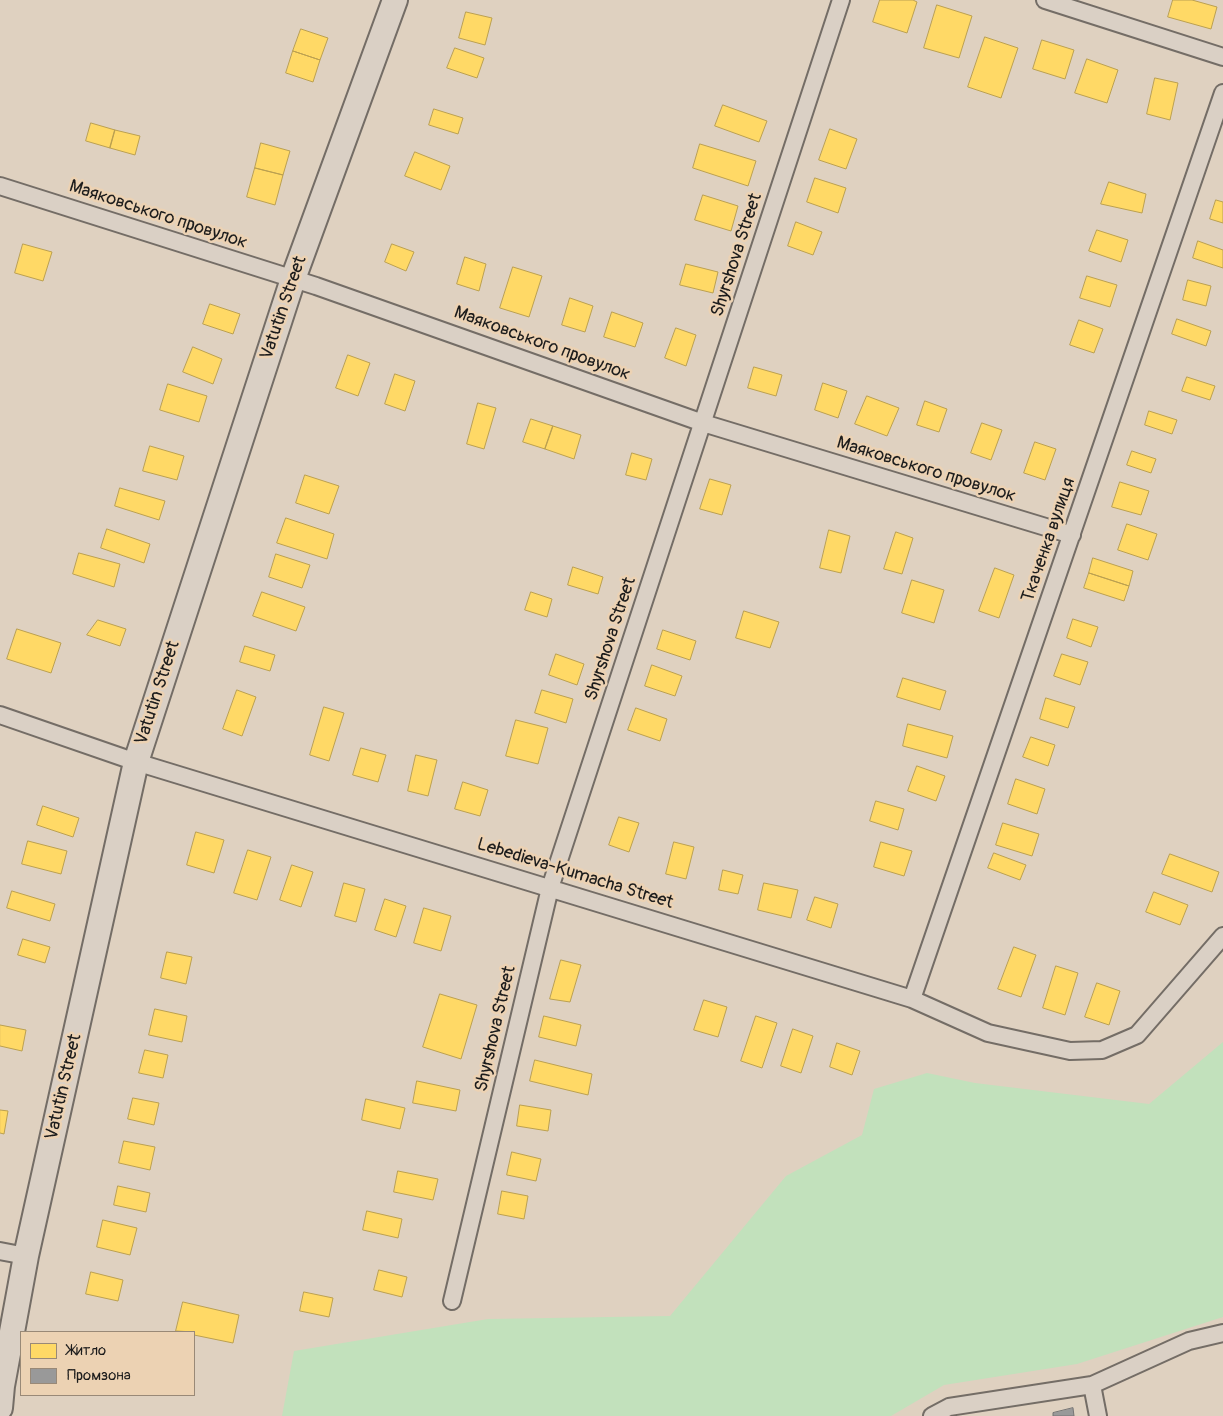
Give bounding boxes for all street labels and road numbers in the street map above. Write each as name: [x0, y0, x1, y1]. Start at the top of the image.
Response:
street label: Маяковського провулок: [66, 176, 250, 254]
street label: Shyrshova Street: [707, 191, 767, 319]
street label: Vatutin Street: [256, 253, 312, 363]
street label: Маяковського провулок: [451, 302, 633, 386]
street label: Маяковського провулок: [834, 432, 1018, 508]
street label: Ткаченка вулиця: [1018, 475, 1080, 605]
street label: Shyrshova Street: [581, 575, 641, 703]
street label: Vatutin Street: [131, 638, 185, 748]
street label: Lebedieva-Kumacha Street: [474, 834, 676, 914]
street label: Shyrshova Street: [471, 964, 521, 1094]
street label: Vatutin Street: [41, 1032, 87, 1142]

